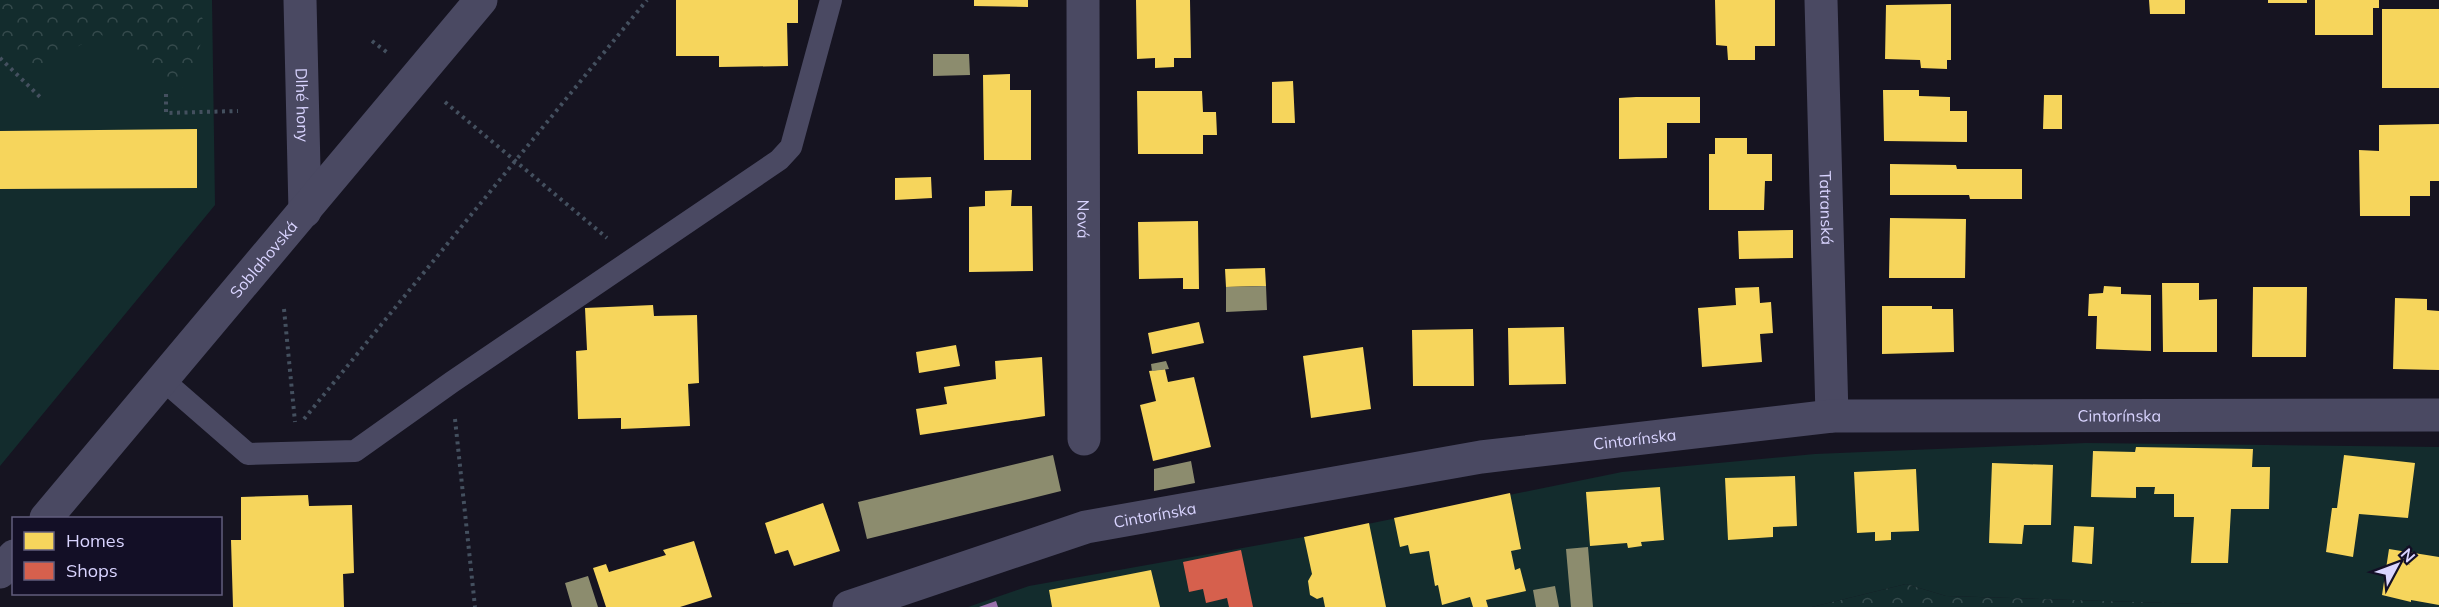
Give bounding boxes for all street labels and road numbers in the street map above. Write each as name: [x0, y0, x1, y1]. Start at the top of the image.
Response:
street label: Dlhé hony: [292, 68, 313, 143]
street label: Tatranská: [1816, 171, 1837, 245]
street label: Nová: [1073, 199, 1094, 239]
street label: Soblahovská: [225, 216, 301, 302]
street label: Cintorínska: [2078, 405, 2161, 426]
street label: Cintorínska: [1592, 424, 1677, 454]
street label: Cintorínska: [1112, 498, 1198, 532]

